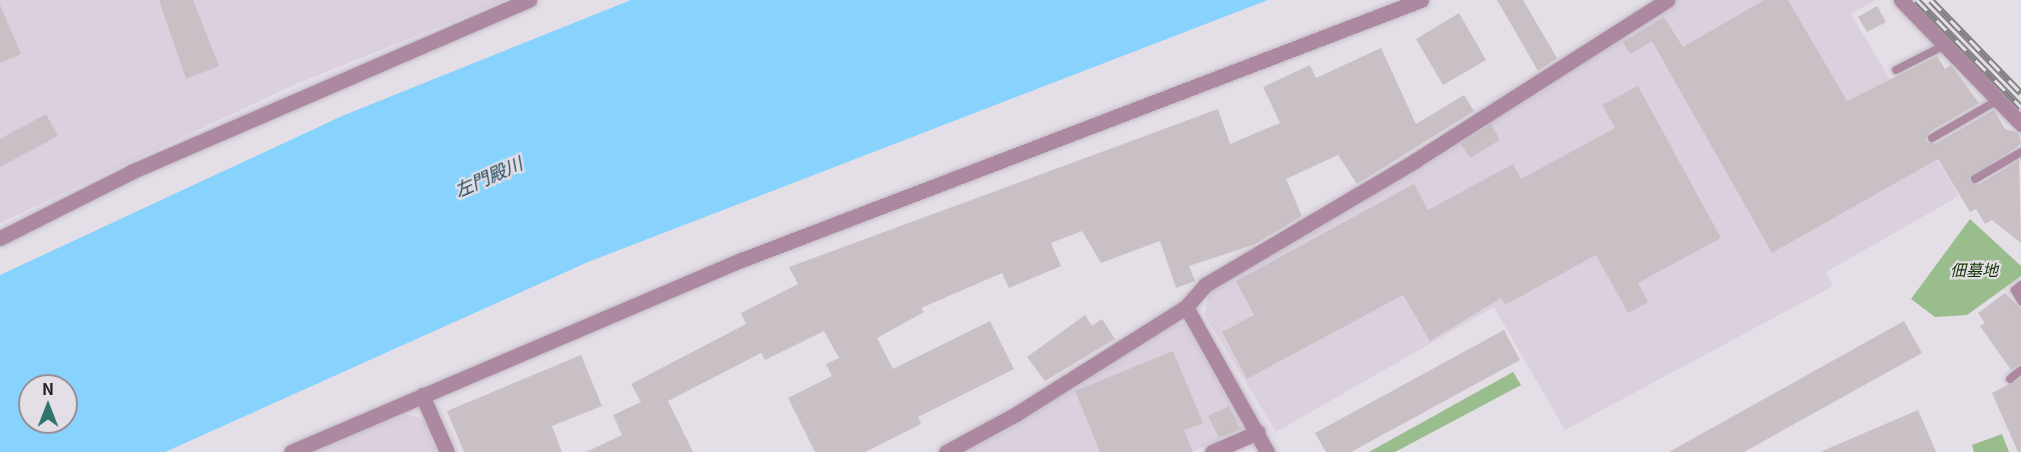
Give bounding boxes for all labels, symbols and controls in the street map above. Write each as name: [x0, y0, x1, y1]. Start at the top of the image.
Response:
water label: 左門殿川: [451, 151, 525, 201]
park label: 佃墓地: [1950, 259, 1998, 279]
north arrow: [18, 374, 78, 434]
text: N: [42, 376, 54, 400]

